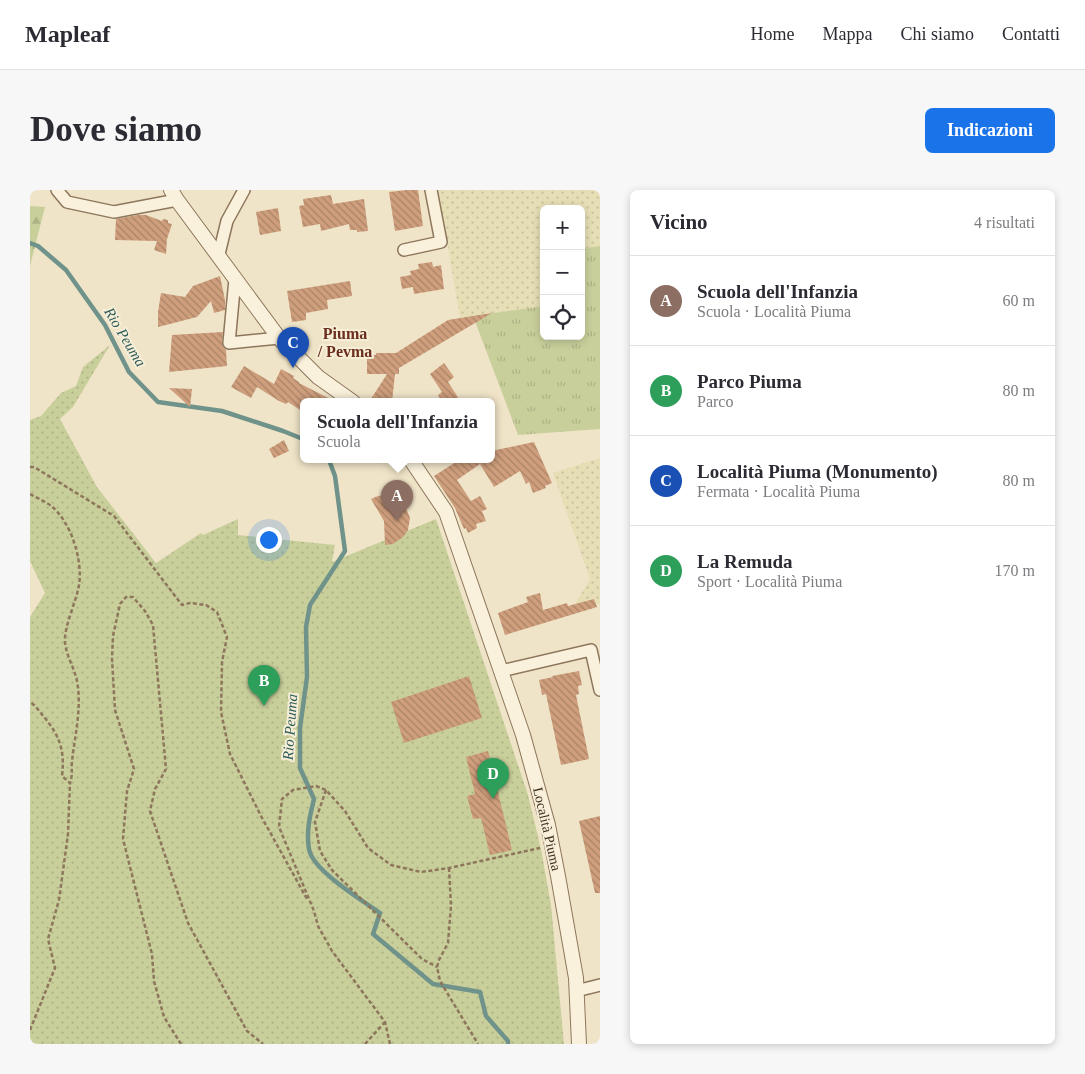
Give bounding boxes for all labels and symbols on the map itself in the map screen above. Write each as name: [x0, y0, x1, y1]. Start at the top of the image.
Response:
water label: Rio Peuma: [101, 304, 149, 370]
district label: Piuma / Pevma: [317, 325, 372, 360]
pin: C: [277, 327, 309, 368]
pin: A: [381, 480, 413, 521]
your location: [256, 527, 282, 553]
pin: B: [248, 665, 280, 706]
water label: Rio Peuma: [280, 693, 300, 762]
pin: D: [477, 758, 509, 799]
street label: Località Piuma: [530, 786, 564, 873]

